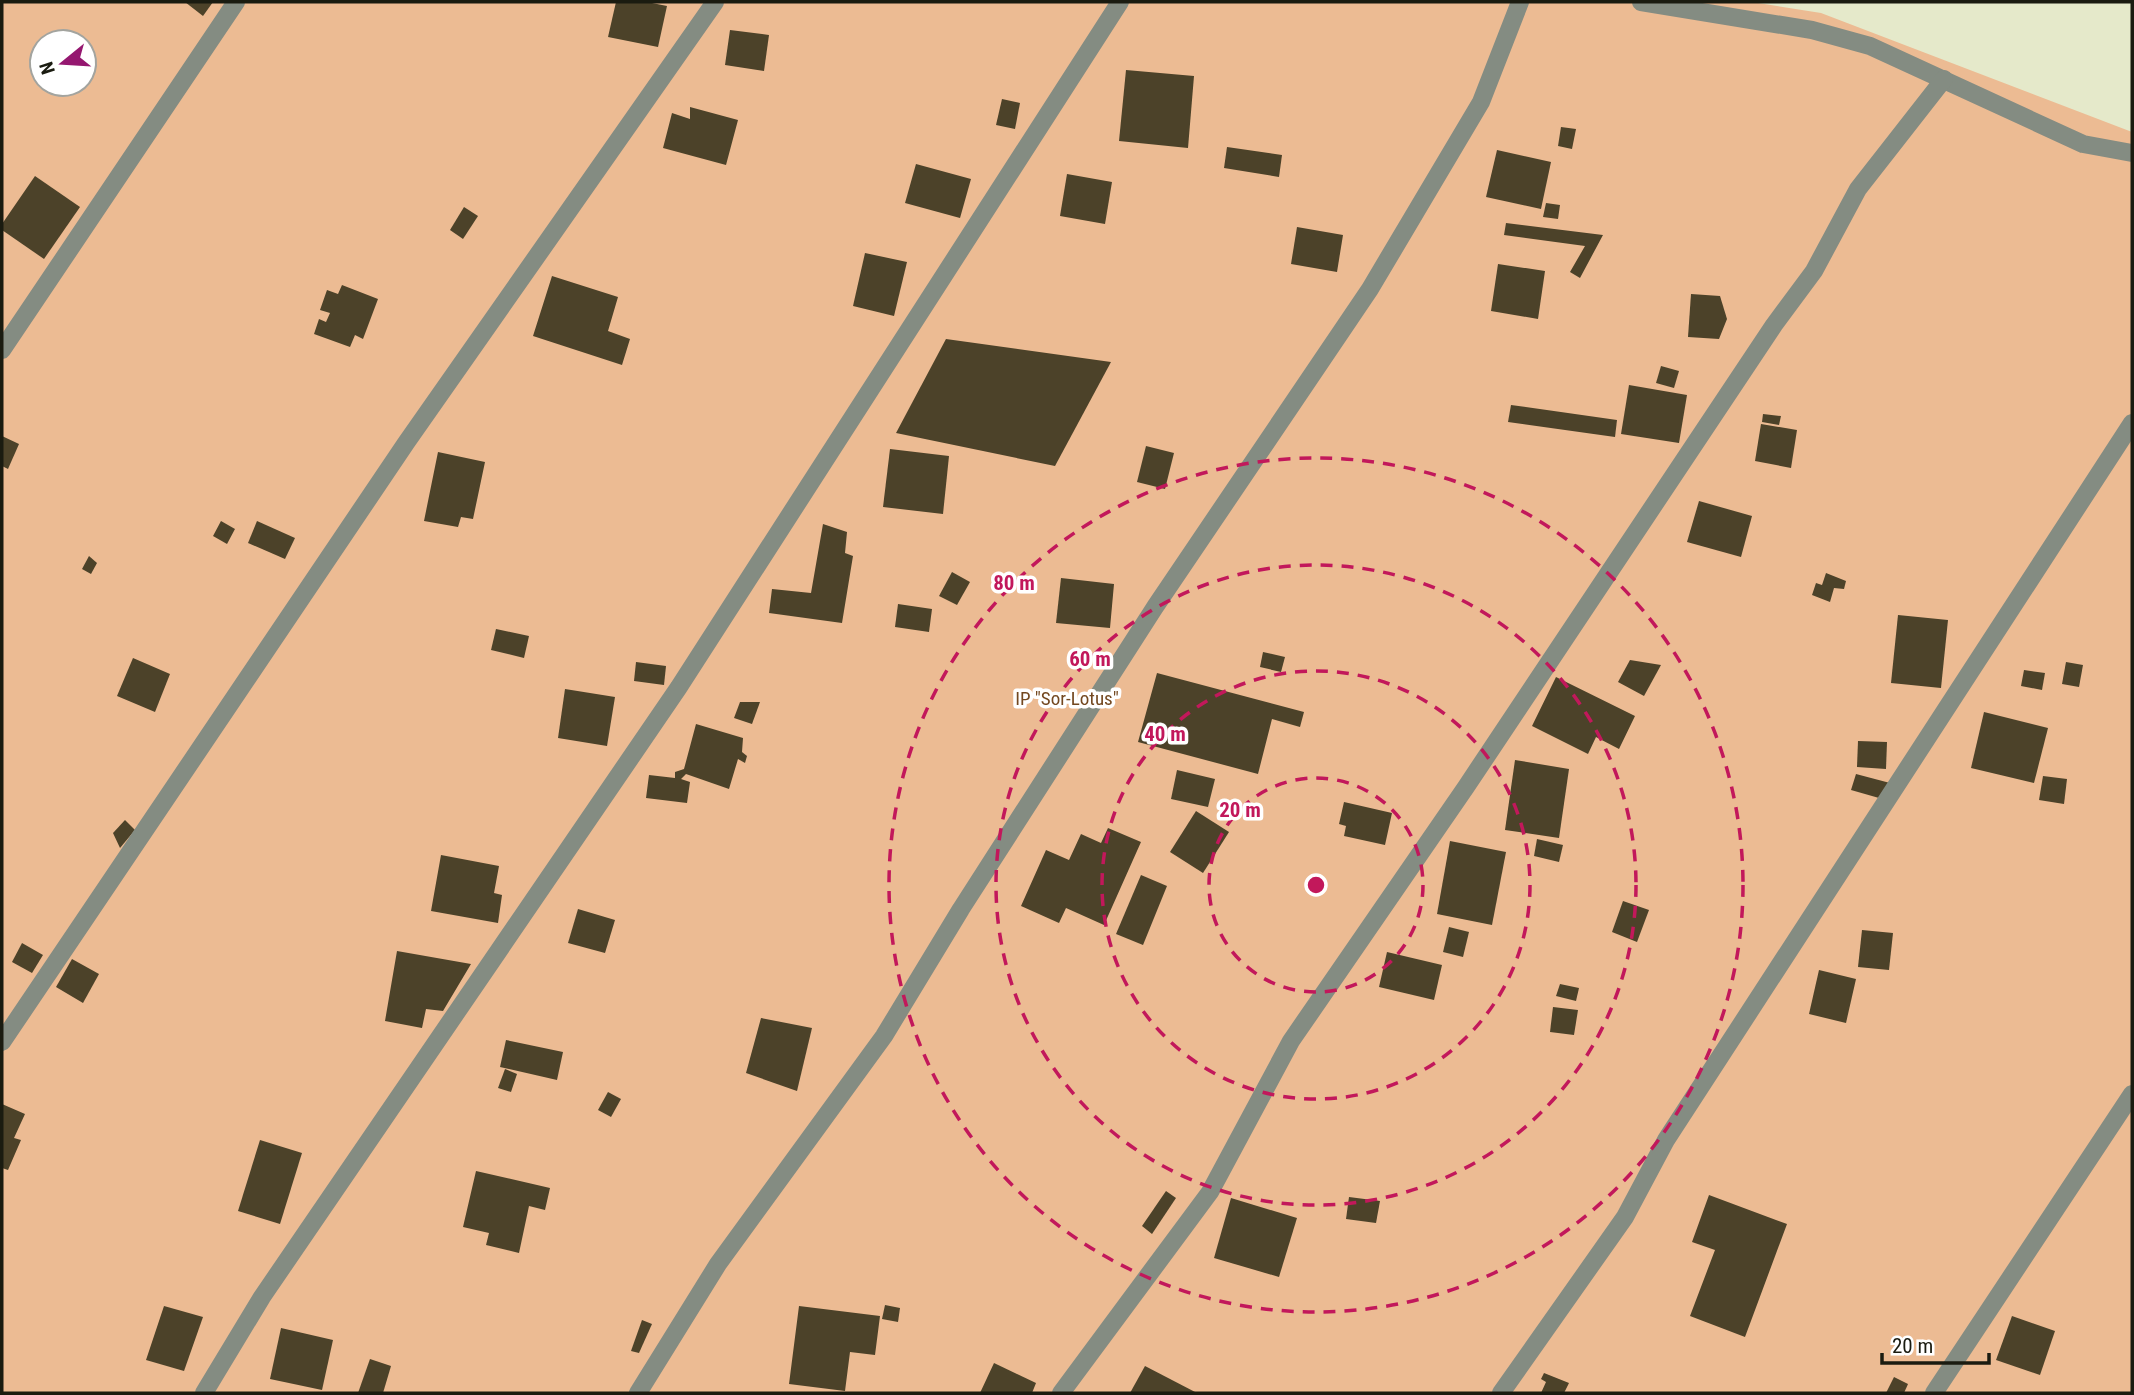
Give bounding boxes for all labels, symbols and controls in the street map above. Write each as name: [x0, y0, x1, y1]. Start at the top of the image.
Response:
north arrow: [28, 28, 98, 98]
text: N: [35, 59, 60, 77]
text: 80 m: [993, 571, 1035, 595]
text: 60 m: [1069, 647, 1111, 671]
park label: IP "Sor-Lotus": [1015, 687, 1119, 710]
text: 40 m: [1144, 722, 1186, 746]
text: 20 m: [1219, 798, 1261, 822]
centre of rings: [1304, 873, 1328, 897]
scale bar: [1882, 1322, 1989, 1366]
text: 20 m: [1892, 1334, 1933, 1358]

